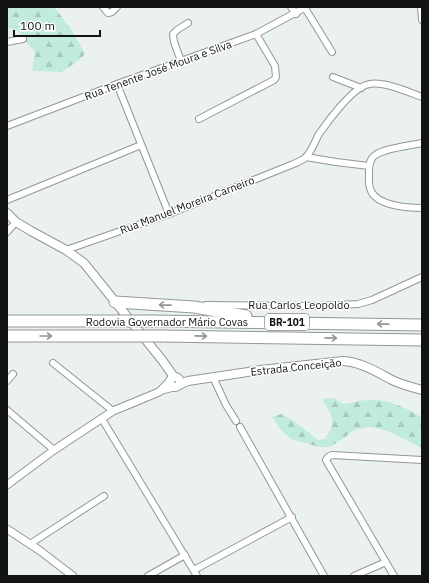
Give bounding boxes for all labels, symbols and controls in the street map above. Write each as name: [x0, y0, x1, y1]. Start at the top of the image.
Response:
scale bar: [14, 12, 100, 38]
text: 100 m: [20, 18, 55, 33]
street label: Rua Tenente José Moura e Silva: [82, 37, 234, 103]
street label: Rua Manuel Moreira Carneiro: [118, 173, 256, 237]
street label: Rua Carlos Leopoldo: [248, 298, 350, 312]
one-way arrow: [159, 301, 172, 309]
road number: BR-101: [265, 314, 309, 330]
street label: Rodovia Governador Mário Covas: [86, 315, 248, 329]
one-way arrow: [377, 320, 390, 328]
one-way arrow: [39, 332, 52, 340]
one-way arrow: [194, 333, 207, 340]
one-way arrow: [324, 334, 337, 342]
street label: Estrada Conceição: [250, 355, 342, 379]

